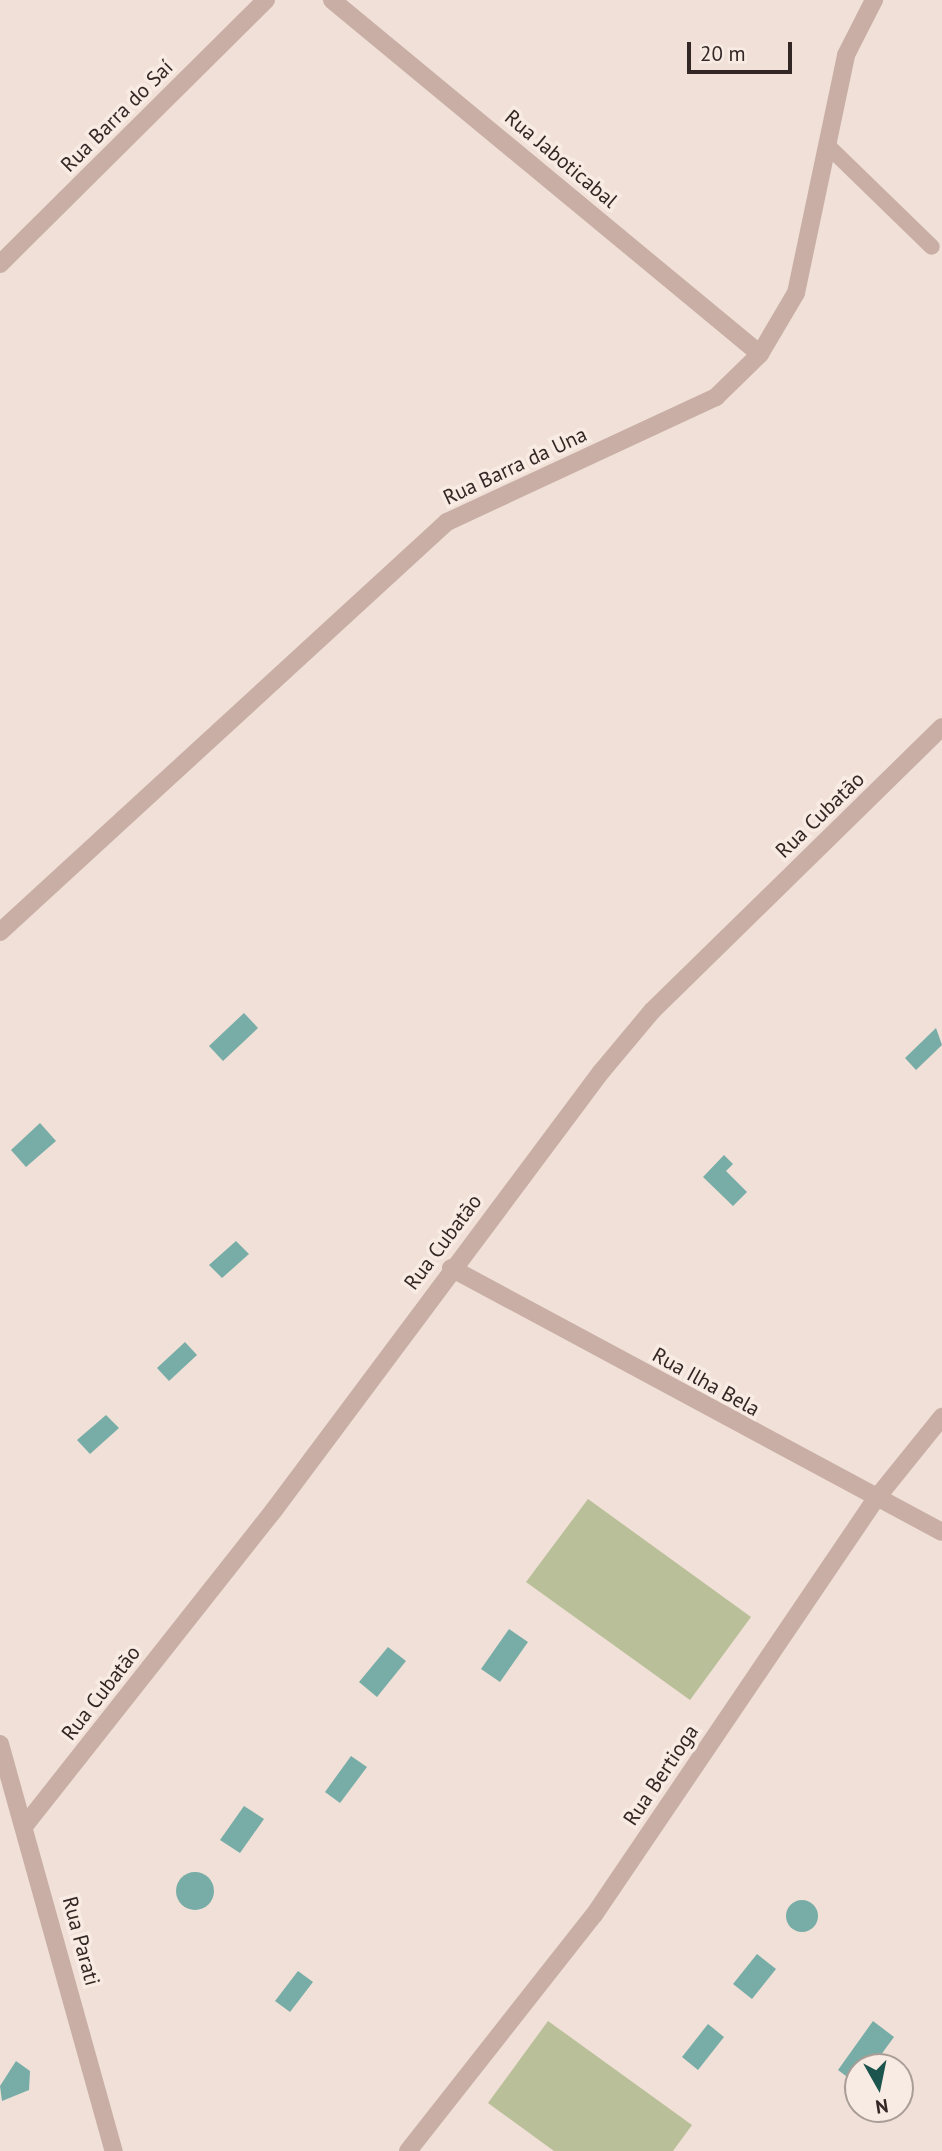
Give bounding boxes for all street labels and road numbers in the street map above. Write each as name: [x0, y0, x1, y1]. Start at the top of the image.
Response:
street label: Rua Barra do Saí: [56, 55, 178, 177]
street label: Rua Jaboticabal: [500, 105, 622, 213]
street label: Rua Barra da Una: [439, 422, 591, 510]
street label: Rua Cubatão: [771, 767, 869, 863]
street label: Rua Cubatão: [399, 1189, 487, 1295]
street label: Rua Ilha Bela: [648, 1342, 764, 1422]
street label: Rua Cubatão: [56, 1641, 146, 1745]
street label: Rua Bertioga: [618, 1720, 704, 1830]
street label: Rua Parati: [57, 1894, 105, 1988]

